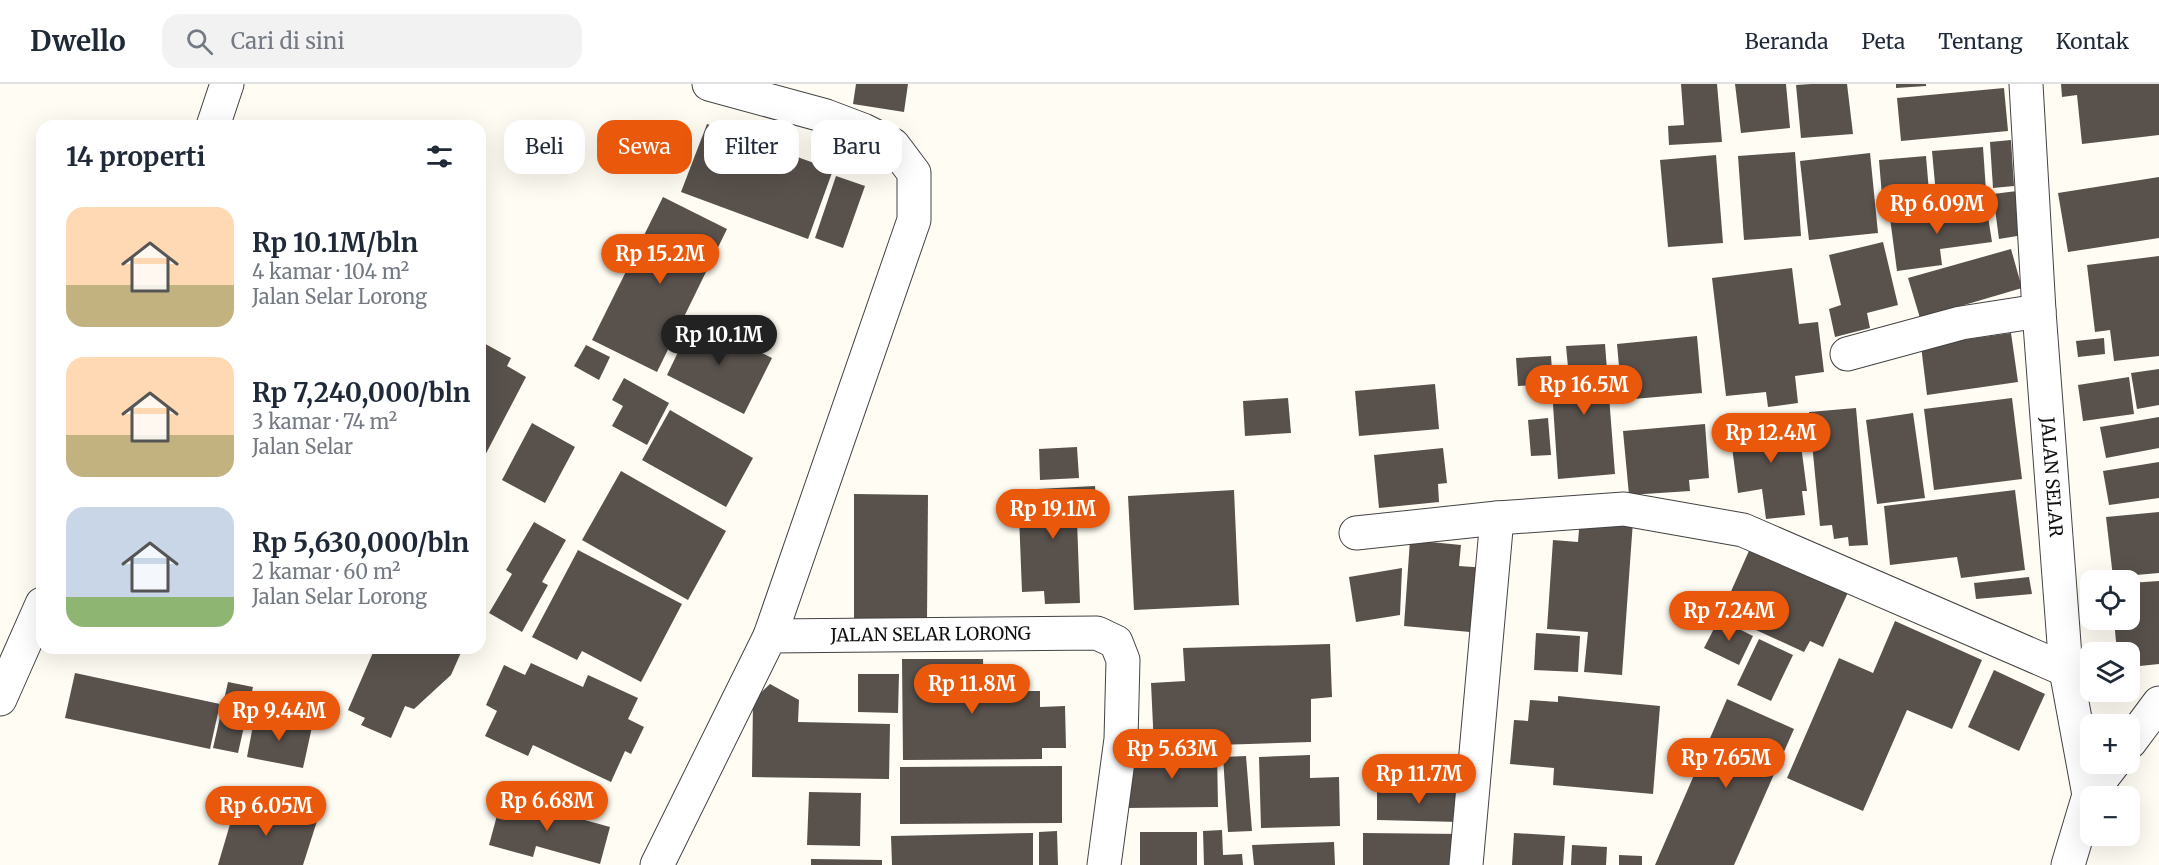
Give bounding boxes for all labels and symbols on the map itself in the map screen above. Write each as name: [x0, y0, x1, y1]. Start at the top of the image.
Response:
pin: Rp 6.09M: [1875, 184, 1999, 235]
pin: Rp 15.2M: [598, 234, 722, 285]
pin: Rp 10.1M: [657, 315, 781, 366]
pin: Rp 16.5M: [1522, 365, 1646, 416]
pin: Rp 12.4M: [1709, 413, 1833, 464]
street label: JALAN SELAR: [2036, 415, 2068, 538]
pin: Rp 19.1M: [991, 489, 1115, 540]
pin: Rp 7.24M: [1667, 591, 1791, 642]
street label: JALAN SELAR LORONG: [829, 622, 1031, 646]
pin: Rp 11.8M: [910, 664, 1034, 715]
pin: Rp 9.44M: [217, 691, 341, 742]
pin: Rp 5.63M: [1110, 729, 1234, 780]
pin: Rp 7.65M: [1664, 738, 1788, 789]
pin: Rp 11.7M: [1357, 754, 1481, 805]
pin: Rp 6.68M: [485, 781, 609, 832]
pin: Rp 6.05M: [204, 786, 328, 837]

